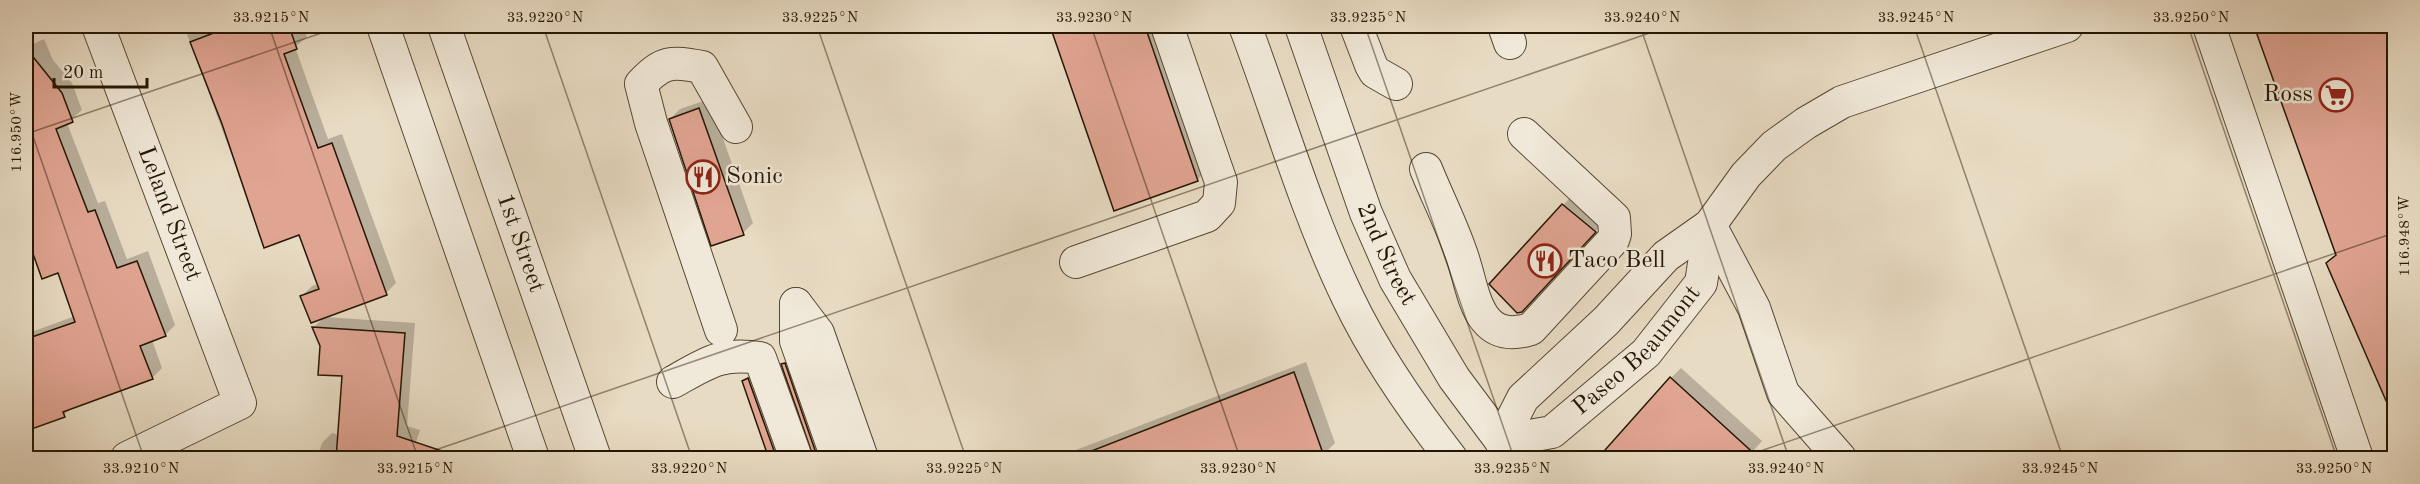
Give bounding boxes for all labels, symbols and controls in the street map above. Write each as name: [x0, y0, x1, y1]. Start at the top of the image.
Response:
text: 33.9215°N: [233, 11, 310, 26]
text: 33.9220°N: [507, 11, 584, 26]
text: 33.9225°N: [782, 11, 859, 26]
text: 33.9230°N: [1056, 11, 1133, 26]
text: 33.9235°N: [1330, 11, 1407, 26]
text: 33.9240°N: [1604, 11, 1681, 26]
text: 33.9245°N: [1878, 11, 1955, 26]
text: 33.9250°N: [2153, 11, 2230, 26]
scale bar: [54, 51, 147, 89]
text: 20 m: [63, 64, 103, 82]
supermarket icon: Ross: [2318, 77, 2354, 113]
place label: Ross: [2263, 83, 2313, 107]
text: 116.950°W: [10, 91, 25, 173]
street label: Leland Street: [133, 144, 205, 284]
restaurant icon: Sonic: [685, 159, 721, 195]
place label: Sonic: [726, 165, 783, 189]
street label: 1st Street: [492, 190, 548, 296]
text: 116.948°W: [2398, 195, 2413, 277]
street label: 2nd Street: [1352, 201, 1420, 310]
restaurant icon: Taco Bell: [1527, 243, 1563, 279]
place label: Taco Bell: [1568, 249, 1665, 273]
street label: Paseo Beaumont: [1569, 282, 1706, 420]
text: 33.9210°N: [103, 462, 180, 477]
text: 33.9215°N: [377, 462, 454, 477]
text: 33.9220°N: [651, 462, 728, 477]
text: 33.9225°N: [926, 462, 1003, 477]
text: 33.9230°N: [1200, 462, 1277, 477]
text: 33.9235°N: [1474, 462, 1551, 477]
text: 33.9240°N: [1748, 462, 1825, 477]
text: 33.9245°N: [2022, 462, 2099, 477]
text: 33.9250°N: [2296, 462, 2373, 477]

